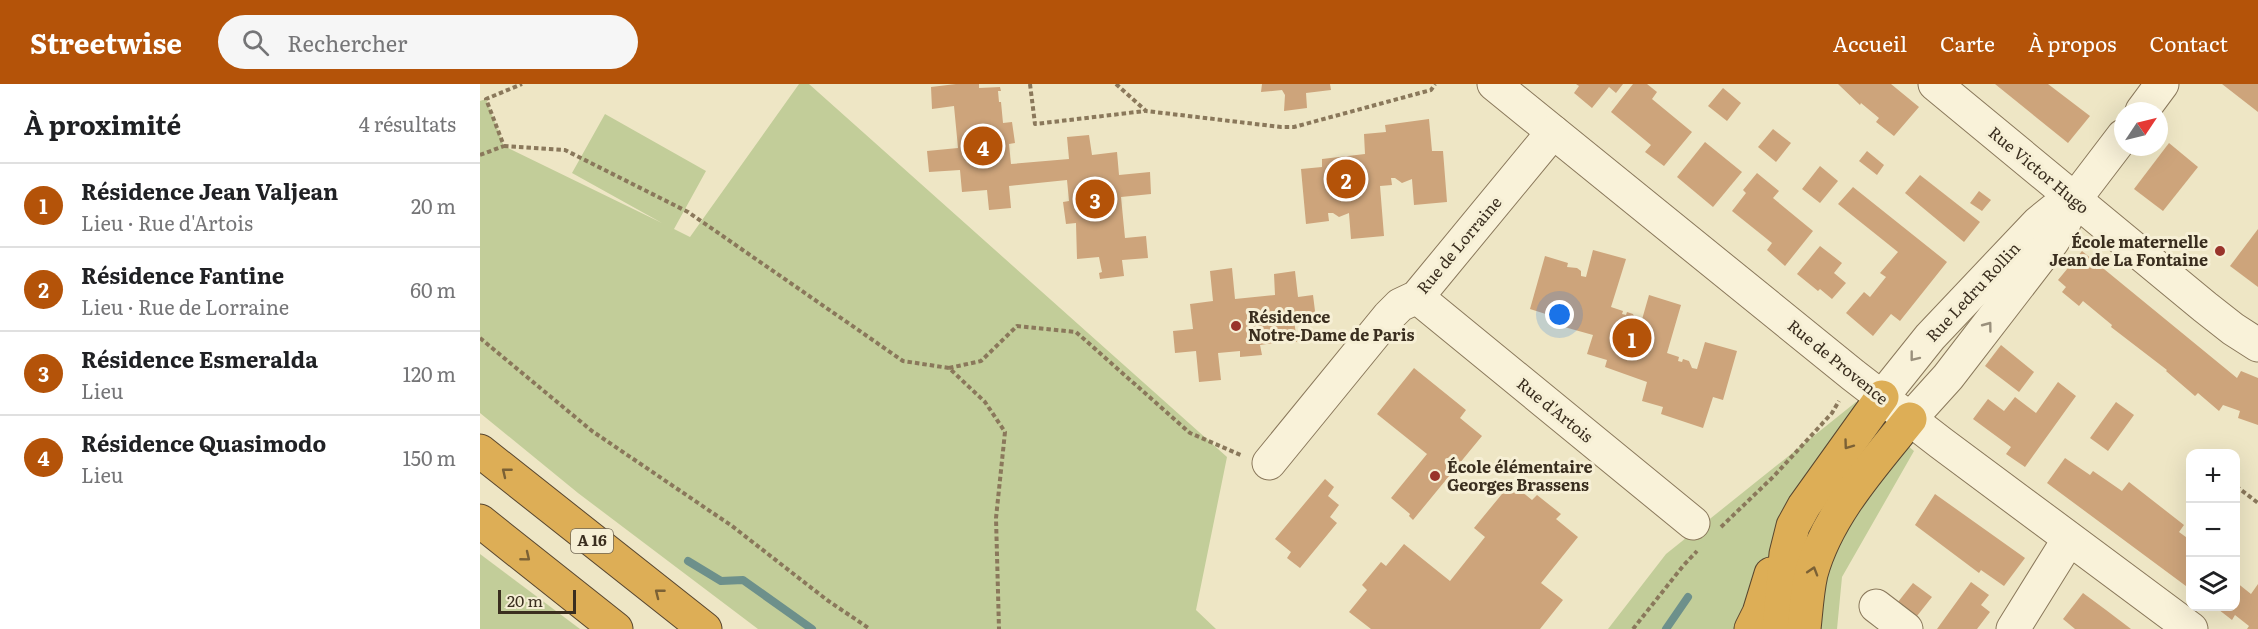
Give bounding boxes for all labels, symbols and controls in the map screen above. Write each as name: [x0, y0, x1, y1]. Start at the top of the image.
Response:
search box: [218, 15, 638, 69]
text: Streetwise: [30, 21, 182, 63]
icon: search: [239, 26, 272, 59]
text: Rechercher: [287, 26, 407, 59]
text: Accueil: [1833, 27, 1907, 58]
text: Carte: [1940, 27, 1995, 58]
text: À propos: [2028, 27, 2117, 58]
text: Contact: [2150, 27, 2228, 58]
north arrow: [2114, 102, 2168, 156]
text: À proximité: [24, 104, 181, 143]
text: 4 résultats: [359, 108, 456, 138]
street label: Rue Victor Hugo: [1984, 120, 2095, 219]
pin: 4: [964, 124, 1002, 168]
pin: 2: [1326, 156, 1366, 202]
text: Résidence Jean Valjean: [81, 174, 338, 207]
pin: 3: [1076, 176, 1114, 222]
text: 1: [39, 190, 48, 220]
text: 20 m: [411, 190, 456, 220]
street label: Rue de Lorraine: [1410, 190, 1506, 298]
text: Lieu · Rue d'Artois: [81, 207, 253, 237]
place label: École maternelle Jean de La Fontaine: [2049, 229, 2208, 271]
street label: Rue Ledru Rollin: [1920, 236, 2025, 347]
marker: École maternelle Jean de La Fontaine: [2213, 244, 2227, 258]
text: Résidence Fantine: [81, 258, 284, 291]
text: 2: [38, 274, 49, 304]
text: 60 m: [410, 274, 456, 304]
text: Lieu · Rue de Lorraine: [81, 291, 289, 321]
your location: [1545, 300, 1574, 329]
place label: Résidence Notre-Dame de Paris: [1248, 304, 1415, 346]
street label: Rue de Provence: [1783, 313, 1894, 409]
pin: 1: [1612, 316, 1652, 360]
marker: Résidence Notre-Dame de Paris: [1229, 319, 1243, 333]
one-way arrow: [1980, 321, 1991, 332]
text: Résidence Esmeralda: [81, 342, 318, 375]
one-way arrow: [1910, 350, 1921, 361]
text: 3: [38, 358, 49, 388]
text: 120 m: [403, 358, 456, 388]
street label: Rue d'Artois: [1512, 371, 1599, 447]
text: Lieu: [81, 375, 123, 405]
text: Résidence Quasimodo: [81, 426, 326, 459]
one-way arrow: [1844, 438, 1855, 449]
text: 4: [37, 442, 50, 472]
text: 150 m: [403, 442, 456, 472]
map controls: [2186, 449, 2240, 611]
button: +: [2186, 449, 2240, 503]
place label: École élémentaire Georges Brassens: [1447, 454, 1593, 496]
text: Lieu: [81, 459, 123, 489]
one-way arrow: [502, 469, 513, 480]
marker: École élémentaire Georges Brassens: [1428, 469, 1442, 483]
button: −: [2186, 503, 2240, 557]
road number: A 16: [571, 529, 613, 553]
one-way arrow: [519, 550, 530, 561]
button: layers: [2186, 557, 2240, 611]
one-way arrow: [1806, 566, 1818, 577]
scale bar: [498, 587, 576, 614]
text: 20 m: [507, 588, 543, 612]
one-way arrow: [655, 590, 666, 601]

